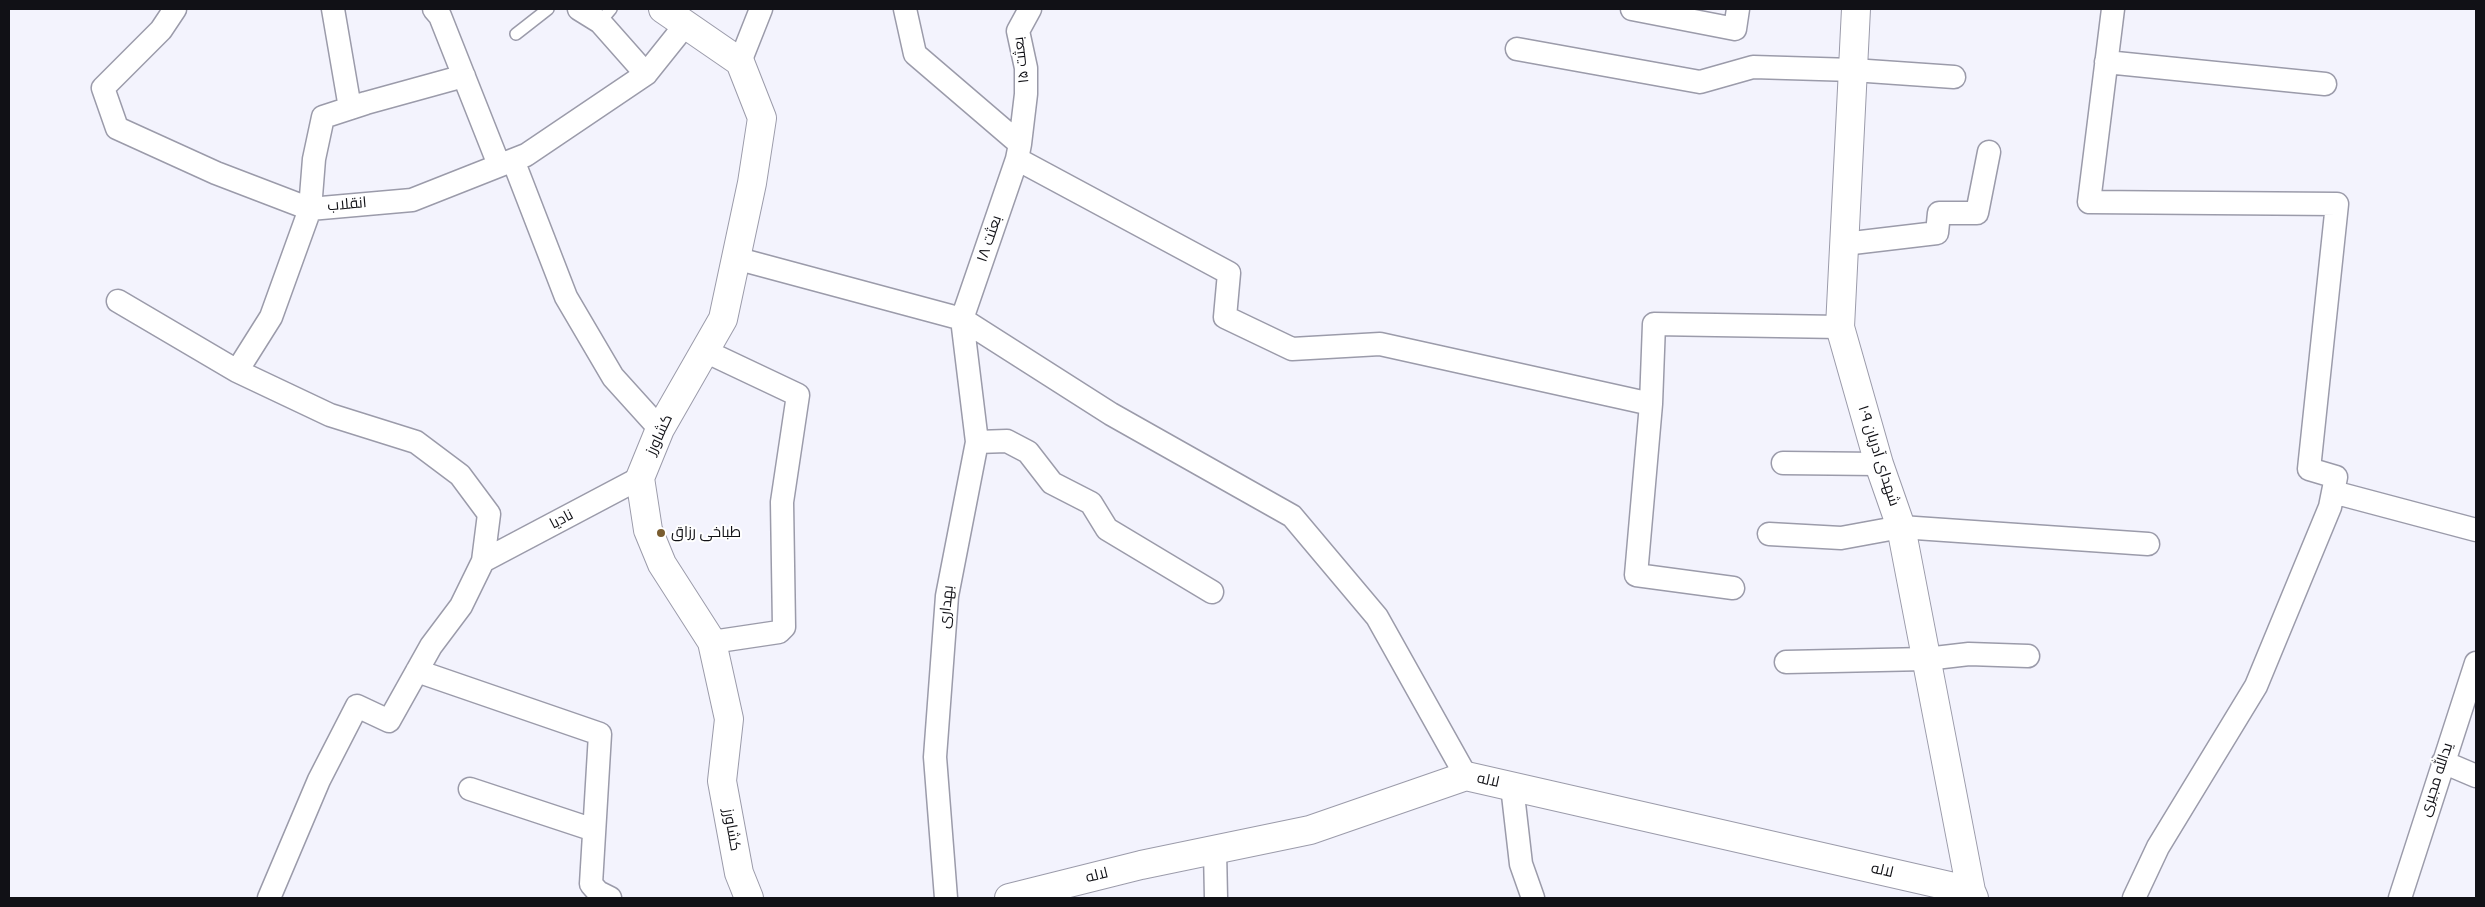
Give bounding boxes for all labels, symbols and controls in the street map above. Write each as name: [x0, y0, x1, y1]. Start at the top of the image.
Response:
street label: بعثت ۱۵: [1010, 36, 1034, 84]
street label: انقلاب: [327, 194, 367, 216]
street label: بعثت ۱۸: [974, 213, 1006, 265]
street label: شهدای آدریان ۱۰۹: [1853, 403, 1903, 509]
street label: کشاورز: [643, 412, 677, 458]
street label: نادیا: [547, 506, 577, 534]
place label: طباخی رزاق: [671, 524, 741, 542]
marker: طباخی رزاق: [655, 527, 667, 539]
street label: بهداری: [936, 585, 958, 629]
street label: یدالله مجیری: [2417, 741, 2457, 819]
street label: لاله: [1475, 770, 1501, 792]
street label: کشاورز: [718, 807, 744, 853]
street label: لاله: [1869, 860, 1895, 882]
street label: لاله: [1084, 865, 1110, 887]

